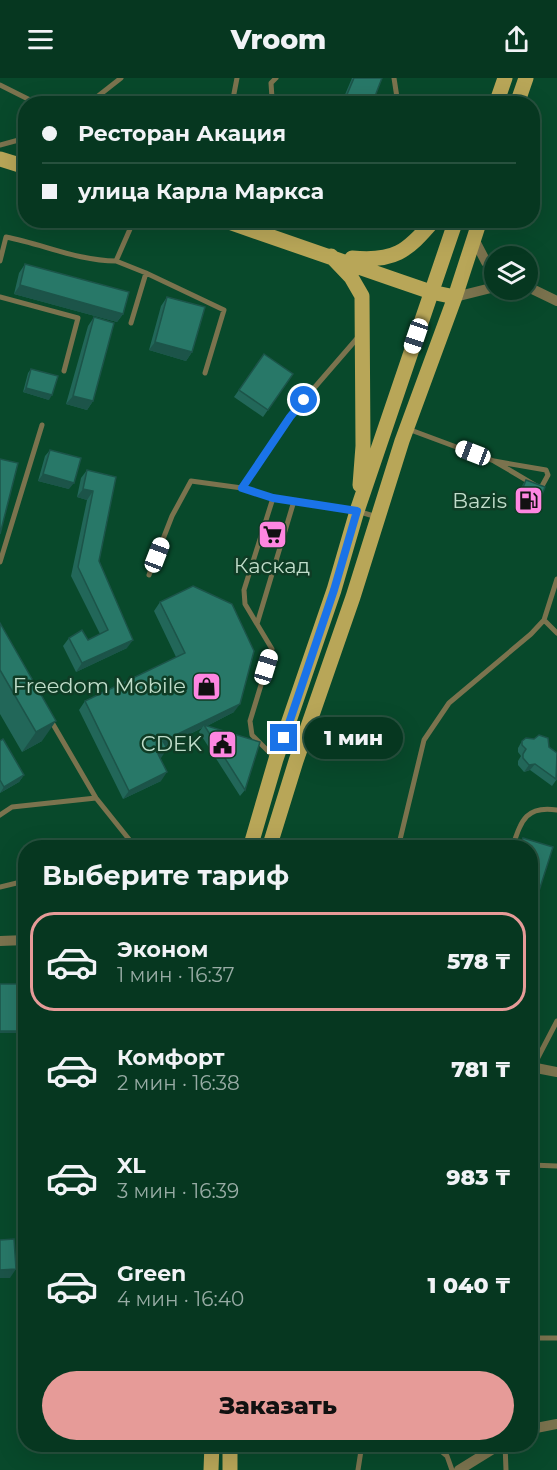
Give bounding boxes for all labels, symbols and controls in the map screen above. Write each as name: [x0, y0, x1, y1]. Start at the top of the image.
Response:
icon: menu: [24, 23, 57, 56]
text: Vroom: [231, 23, 326, 56]
icon: share: [500, 23, 533, 56]
text: Ресторан Акация: [78, 120, 286, 147]
text: улица Карла Маркса: [78, 178, 324, 205]
map controls: [484, 246, 538, 300]
button: layers: [484, 246, 538, 300]
car: [402, 316, 430, 356]
route start: [290, 386, 317, 413]
car: [453, 438, 493, 468]
fuel station icon: Bazis: [512, 485, 544, 517]
place label: Bazis: [452, 488, 507, 513]
supermarket icon: Каскад: [256, 519, 288, 551]
car: [142, 535, 172, 575]
place label: Каскад: [234, 553, 310, 578]
car: [252, 647, 280, 687]
shop icon: Freedom Mobile: [191, 670, 223, 702]
place label: Freedom Mobile: [13, 673, 186, 698]
callout: 1 мин: [305, 717, 404, 759]
route end: [270, 724, 297, 751]
text: 1 мин: [324, 726, 383, 750]
public building icon: CDEK: [207, 728, 239, 760]
place label: CDEK: [141, 731, 202, 756]
text: Выберите тариф: [42, 859, 289, 892]
icon: car: [45, 935, 99, 989]
text: Эконом: [117, 936, 208, 963]
text: 578 ₸: [447, 948, 511, 975]
text: 1 мин · 16:37: [117, 963, 235, 987]
icon: car: [45, 1043, 99, 1097]
text: Комфорт: [117, 1044, 225, 1071]
text: 781 ₸: [451, 1056, 511, 1083]
text: 2 мин · 16:38: [117, 1071, 240, 1095]
icon: car: [45, 1151, 99, 1205]
text: XL: [117, 1152, 146, 1179]
text: 983 ₸: [446, 1164, 511, 1191]
text: 3 мин · 16:39: [117, 1179, 239, 1203]
icon: car: [45, 1259, 99, 1313]
text: Green: [117, 1260, 186, 1287]
text: 1 040 ₸: [428, 1272, 511, 1299]
text: 4 мин · 16:40: [117, 1287, 244, 1311]
button: Заказать: [42, 1371, 514, 1440]

